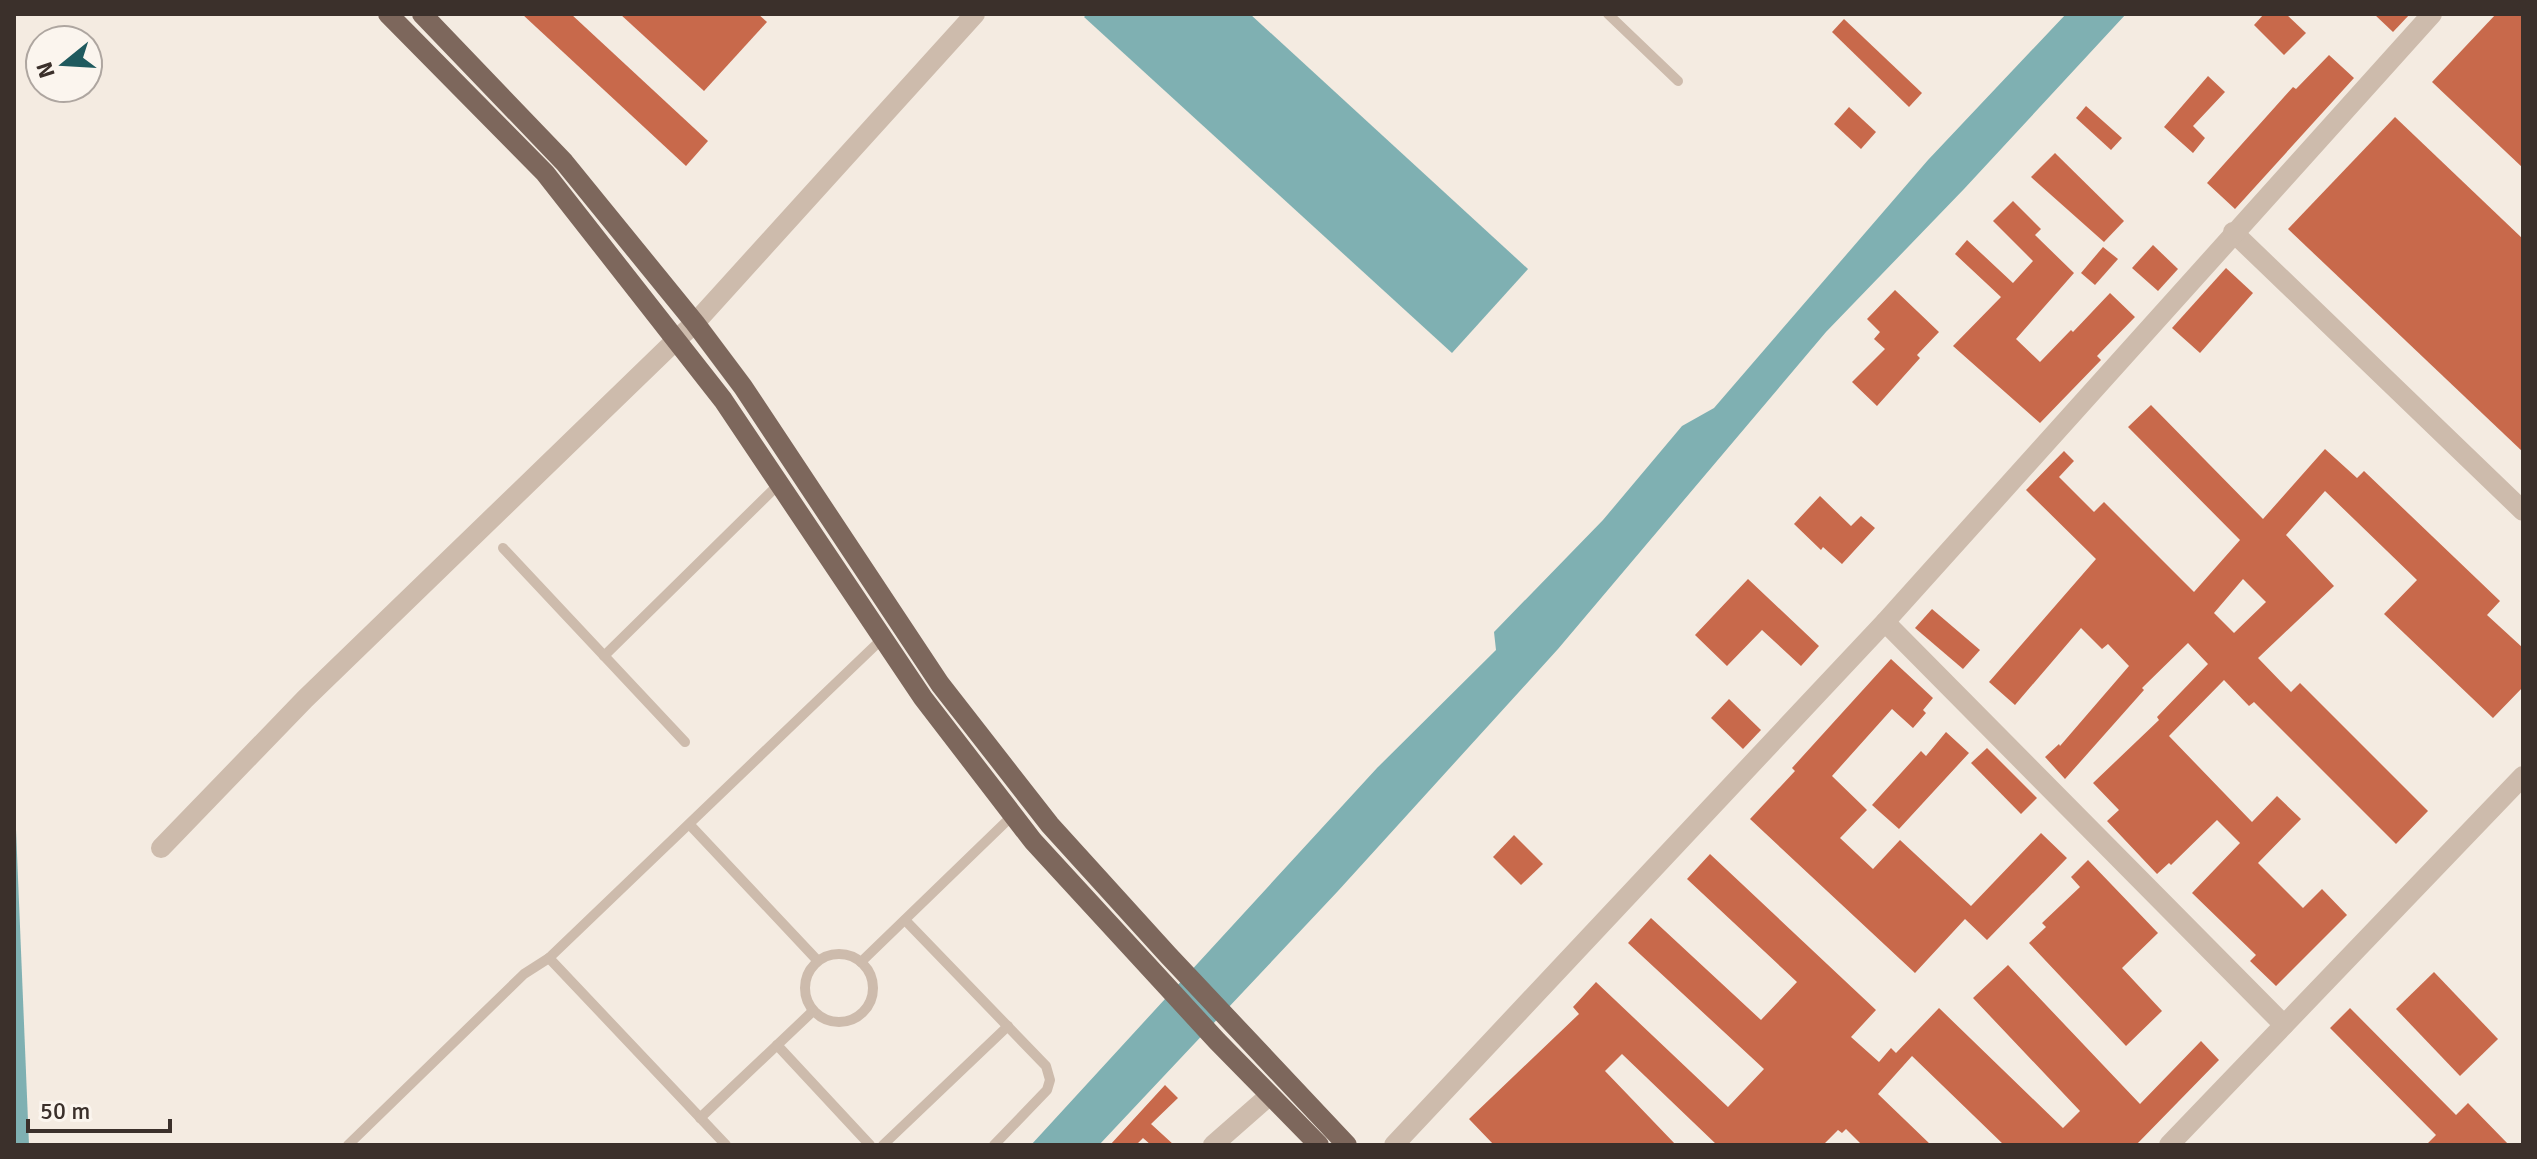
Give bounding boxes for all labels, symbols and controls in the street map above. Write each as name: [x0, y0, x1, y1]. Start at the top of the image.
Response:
north arrow: [24, 24, 104, 104]
text: N: [30, 59, 61, 81]
scale bar: [28, 1083, 170, 1133]
text: 50 m: [40, 1096, 90, 1126]

